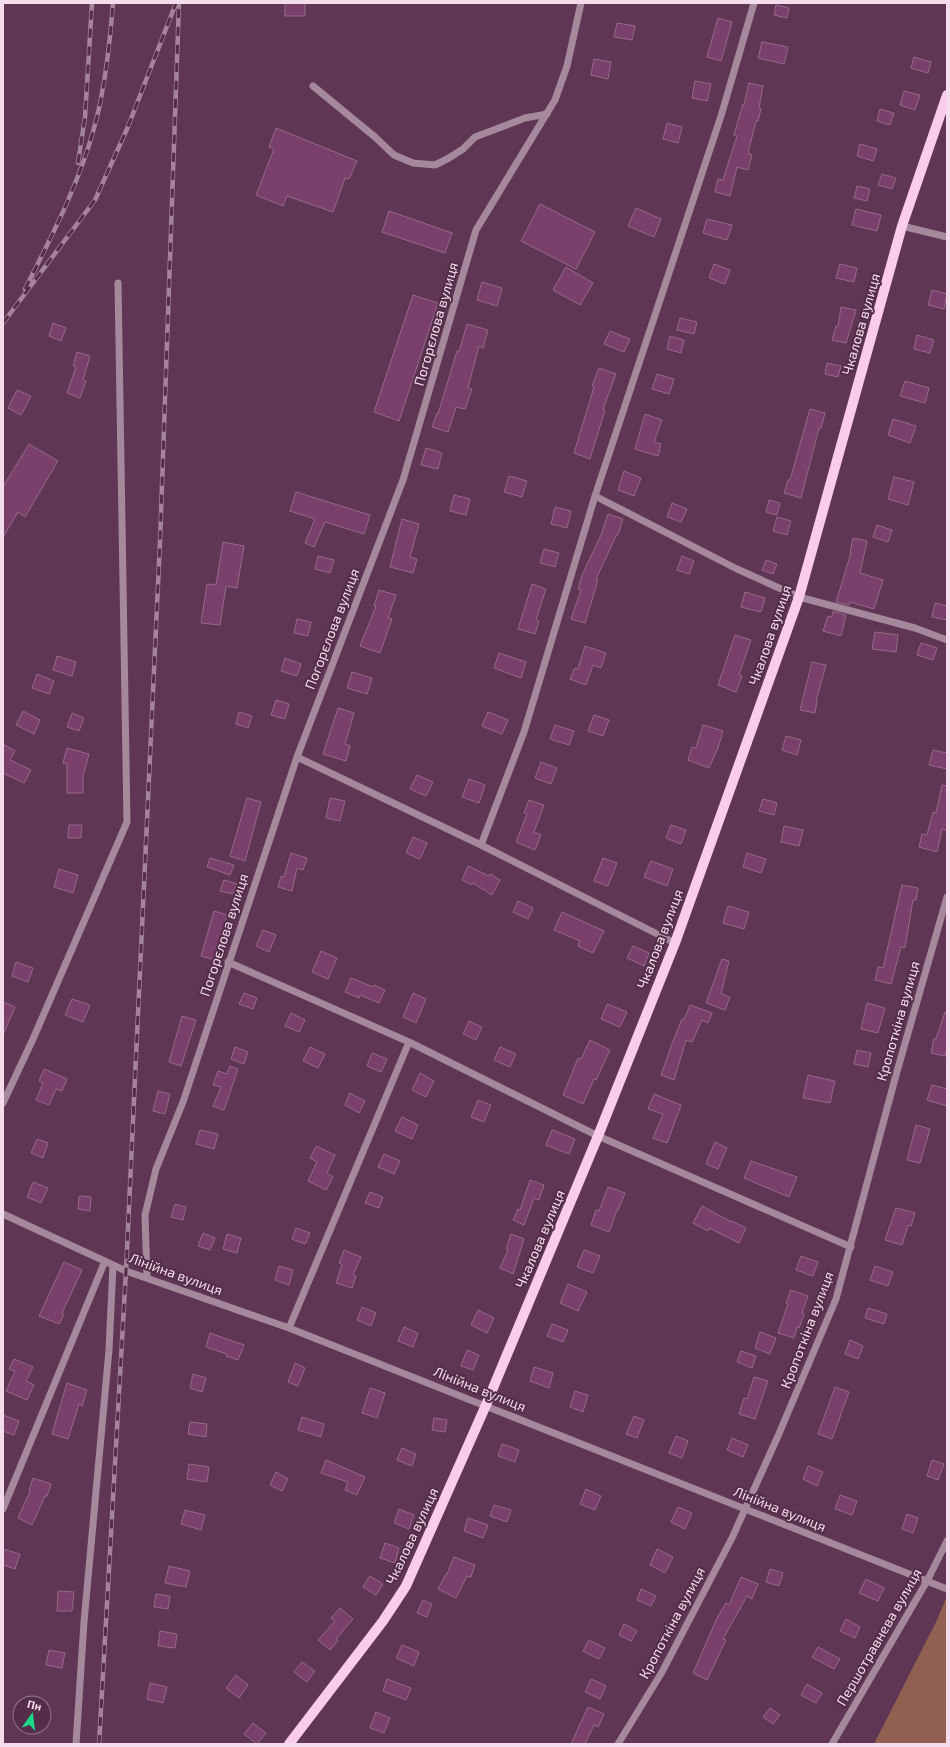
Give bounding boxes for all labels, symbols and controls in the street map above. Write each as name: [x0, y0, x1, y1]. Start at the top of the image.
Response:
street label: Погорєлова вулиця: [410, 260, 461, 388]
street label: Чкалова вулиця: [838, 271, 883, 377]
street label: Погорєлова вулиця: [301, 566, 362, 692]
street label: Чкалова вулиця: [744, 582, 795, 687]
street label: Погорєлова вулиця: [196, 871, 251, 998]
street label: Чкалова вулиця: [633, 887, 686, 991]
street label: Кропоткіна вулиця: [872, 959, 923, 1083]
street label: Чкалова вулиця: [511, 1187, 568, 1291]
street label: Лінійна вулиця: [127, 1249, 225, 1298]
street label: Кропоткіна вулиця: [776, 1269, 837, 1391]
street label: Лінійна вулиця: [431, 1362, 529, 1415]
street label: Лінійна вулиця: [731, 1482, 829, 1535]
street label: Чкалова вулиця: [382, 1485, 441, 1587]
street label: Кропоткіна вулиця: [635, 1564, 708, 1682]
street label: Першотравнева вулиця: [832, 1565, 925, 1708]
north arrow: [12, 1695, 52, 1735]
text: Пн: [26, 1697, 43, 1713]

